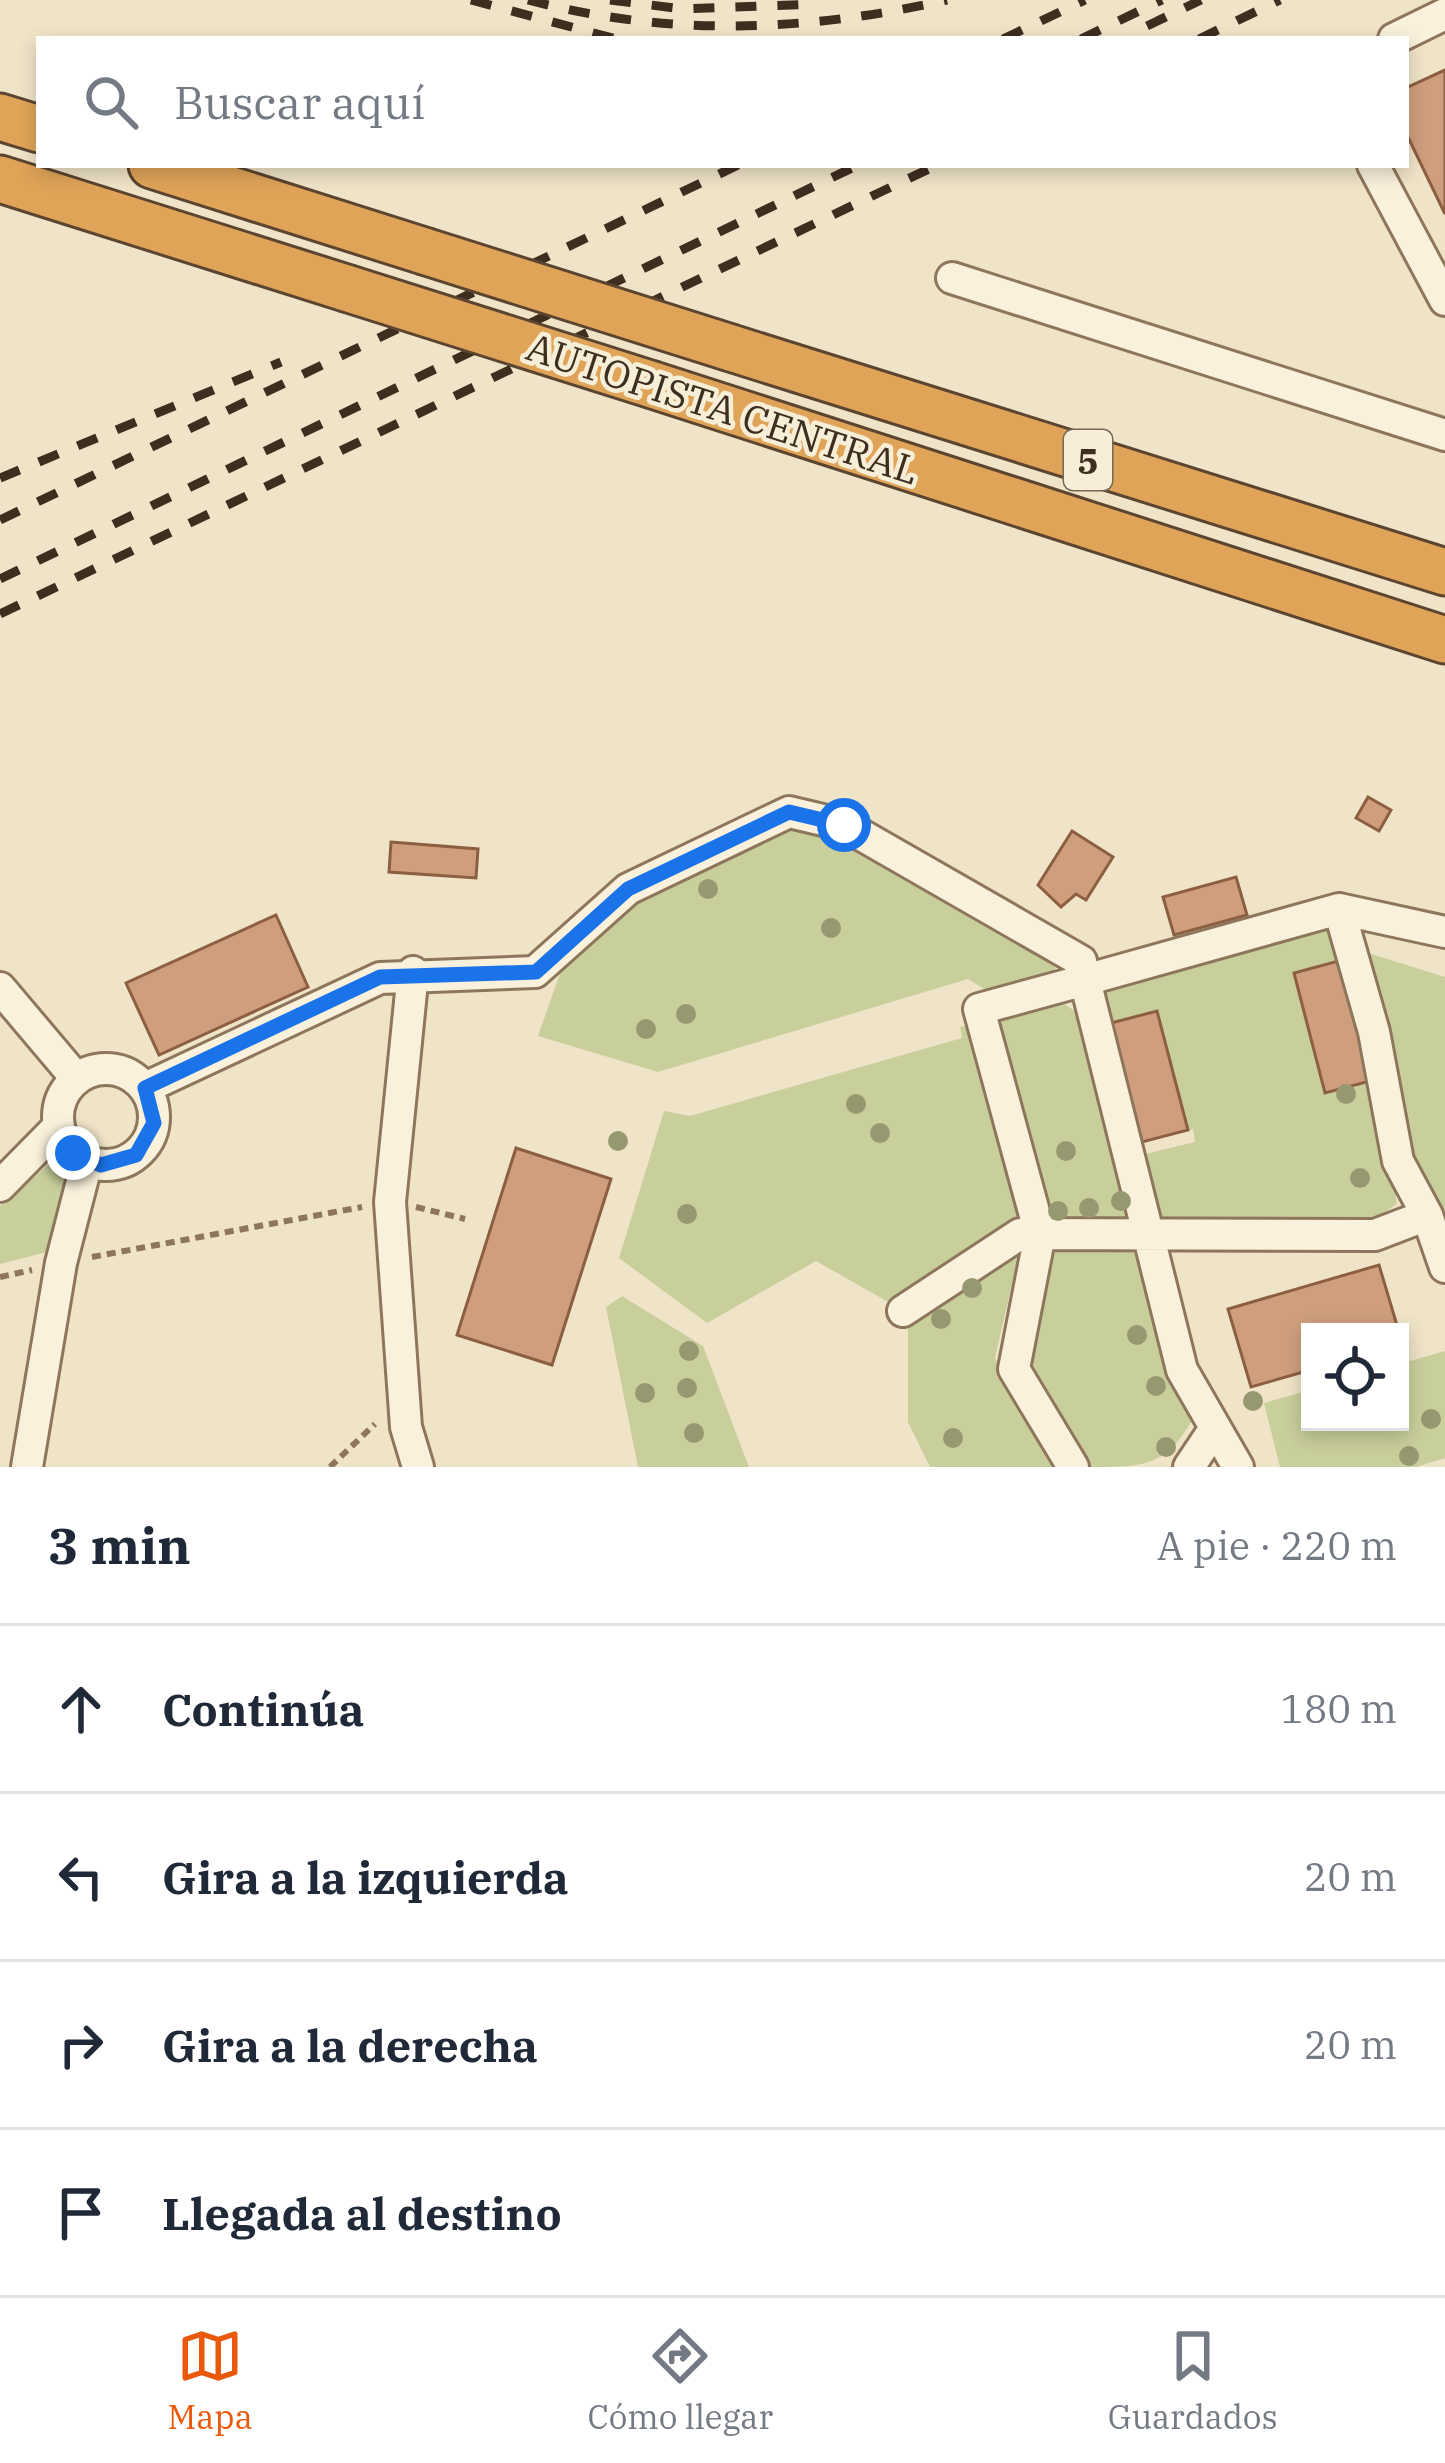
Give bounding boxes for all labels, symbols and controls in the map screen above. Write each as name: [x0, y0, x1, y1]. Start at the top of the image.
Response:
search box: [36, 36, 1409, 168]
icon: search: [78, 69, 144, 135]
text: Buscar aquí: [174, 73, 425, 131]
street label: AUTOPISTA CENTRAL: [520, 320, 926, 496]
road number: 5: [1064, 430, 1112, 490]
route start: [817, 798, 871, 852]
route end: [46, 1126, 100, 1180]
map controls: [1301, 1323, 1409, 1431]
button: locate: [1301, 1323, 1409, 1431]
text: 3 min: [48, 1512, 191, 1578]
text: A pie · 220 m: [1157, 1520, 1397, 1571]
icon: ahead: [48, 1676, 114, 1742]
text: Continúa: [162, 1680, 364, 1738]
text: 180 m: [1281, 1683, 1397, 1734]
icon: left: [48, 1844, 114, 1910]
text: Gira a la izquierda: [162, 1848, 569, 1906]
text: 20 m: [1304, 1851, 1397, 1902]
icon: right: [48, 2012, 114, 2078]
text: Gira a la derecha: [162, 2016, 538, 2074]
text: 20 m: [1304, 2019, 1397, 2070]
icon: arrive: [48, 2180, 114, 2246]
text: Llegada al destino: [162, 2184, 562, 2242]
tab: Mapa: [167, 2323, 253, 2438]
tab: Cómo llegar: [588, 2323, 773, 2438]
tab: Guardados: [1108, 2323, 1278, 2438]

